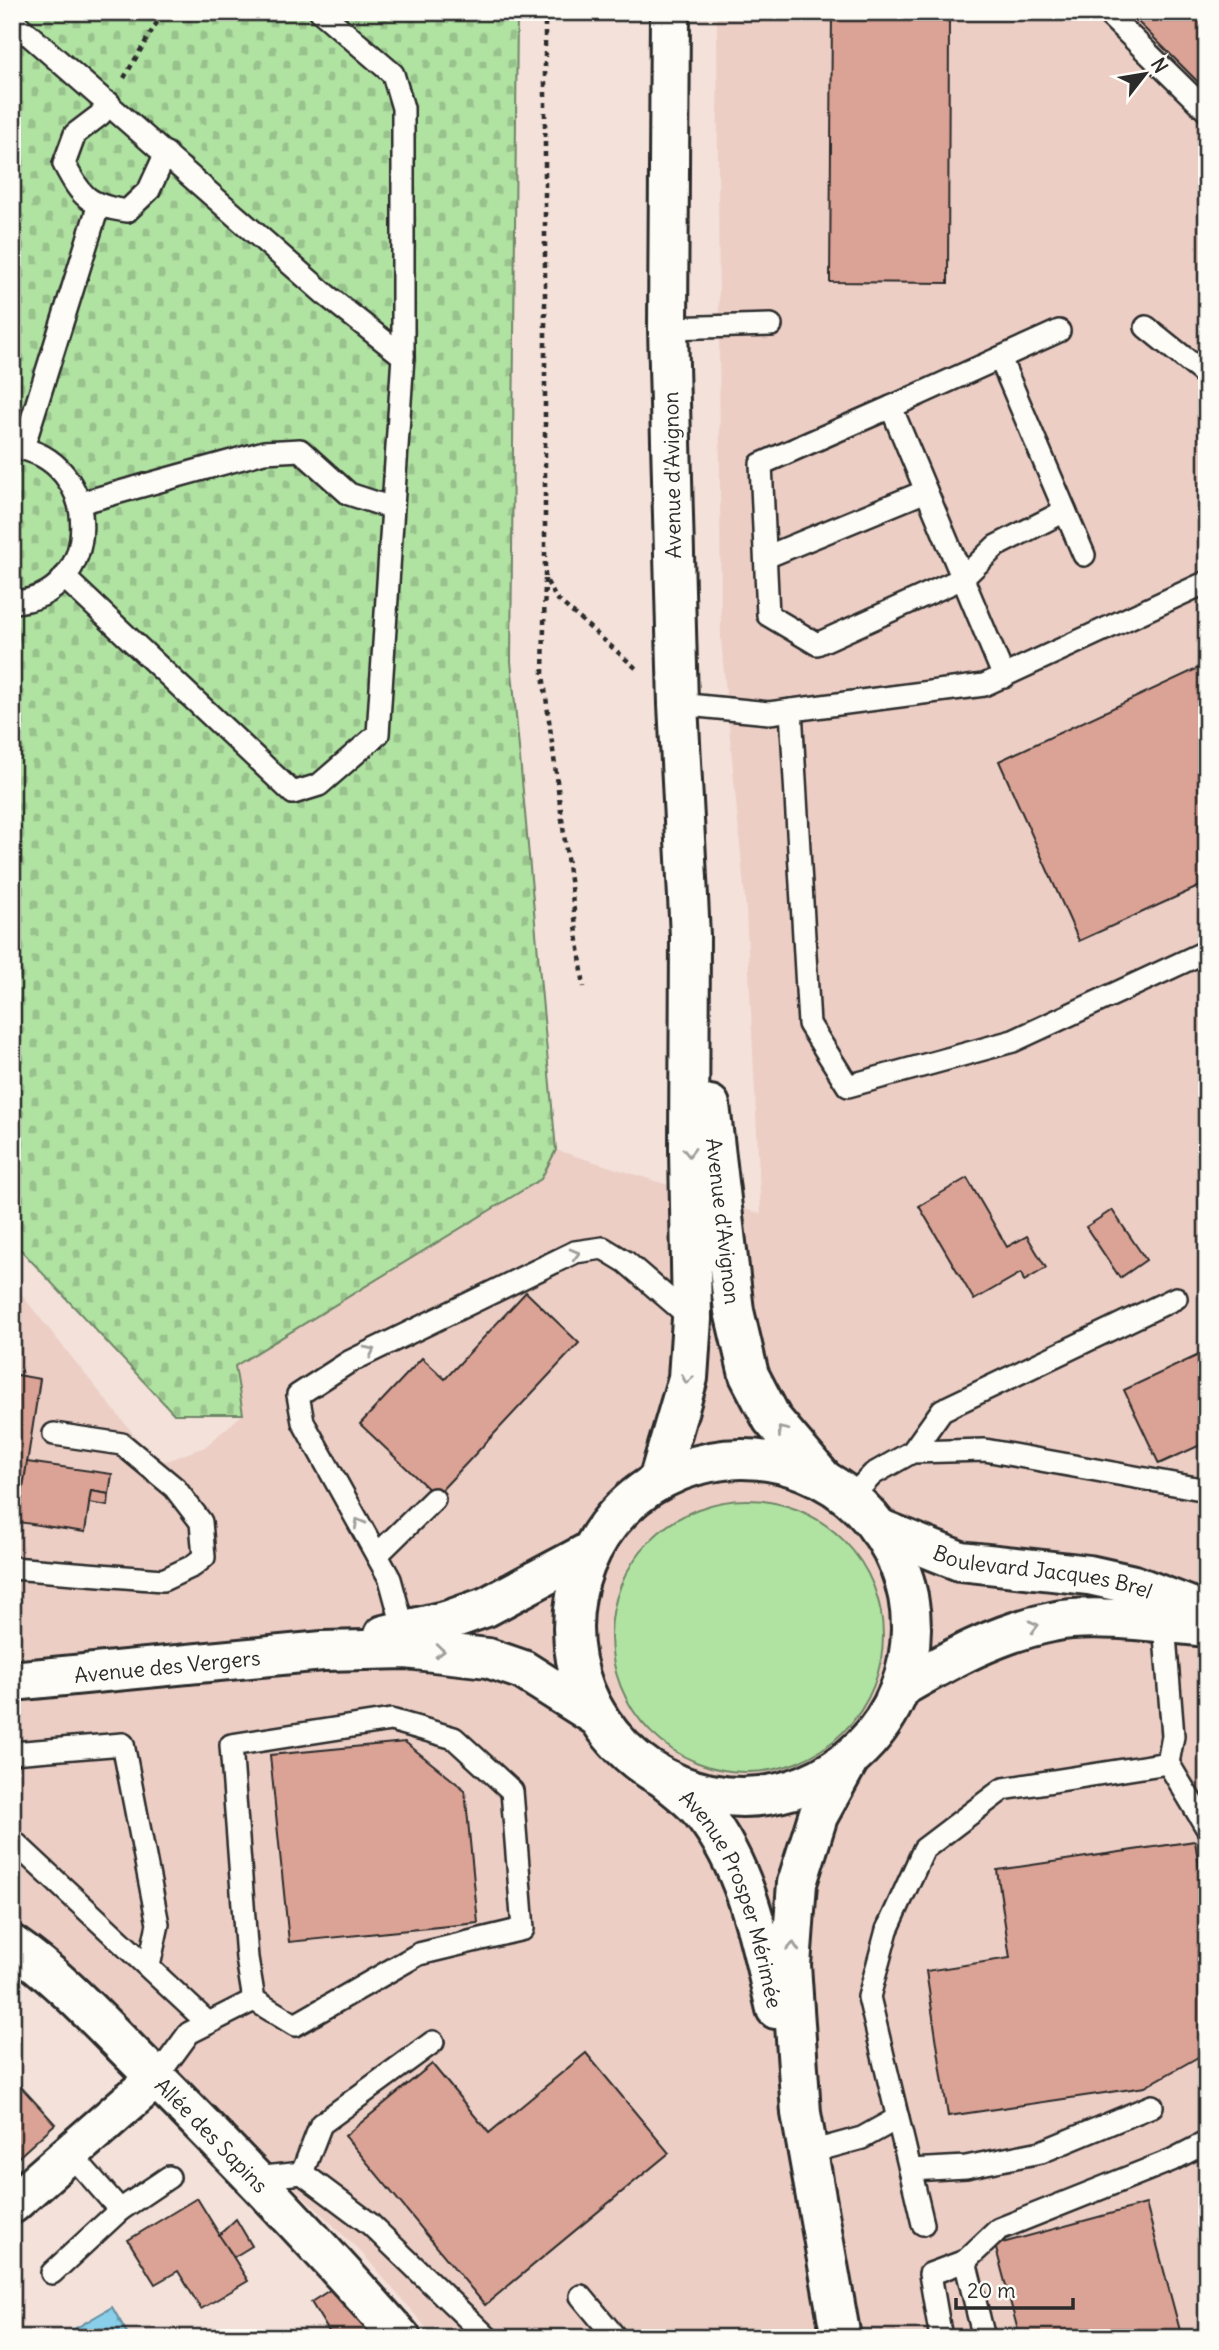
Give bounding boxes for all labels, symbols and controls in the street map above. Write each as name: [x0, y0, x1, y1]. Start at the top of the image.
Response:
north arrow: [1110, 38, 1180, 108]
text: N: [1146, 53, 1173, 77]
street label: Avenue d'Avignon: [657, 391, 687, 559]
street label: Avenue d'Avignon: [700, 1137, 747, 1306]
one-way arrow: [681, 1147, 697, 1157]
one-way arrow: [569, 1247, 581, 1262]
one-way arrow: [363, 1346, 375, 1360]
one-way arrow: [680, 1373, 695, 1385]
one-way arrow: [778, 1426, 790, 1439]
one-way arrow: [354, 1517, 367, 1530]
street label: Boulevard Jacques Brel: [929, 1538, 1156, 1604]
one-way arrow: [1028, 1620, 1040, 1634]
one-way arrow: [435, 1643, 446, 1658]
street label: Avenue des Vergers: [73, 1644, 262, 1688]
street label: Avenue Prosper Mérimée: [674, 1784, 789, 2011]
one-way arrow: [785, 1941, 800, 1952]
street label: Allée des Sapins: [149, 2072, 274, 2198]
scale bar: [956, 2266, 1074, 2310]
text: 20 m: [967, 2277, 1016, 2304]

